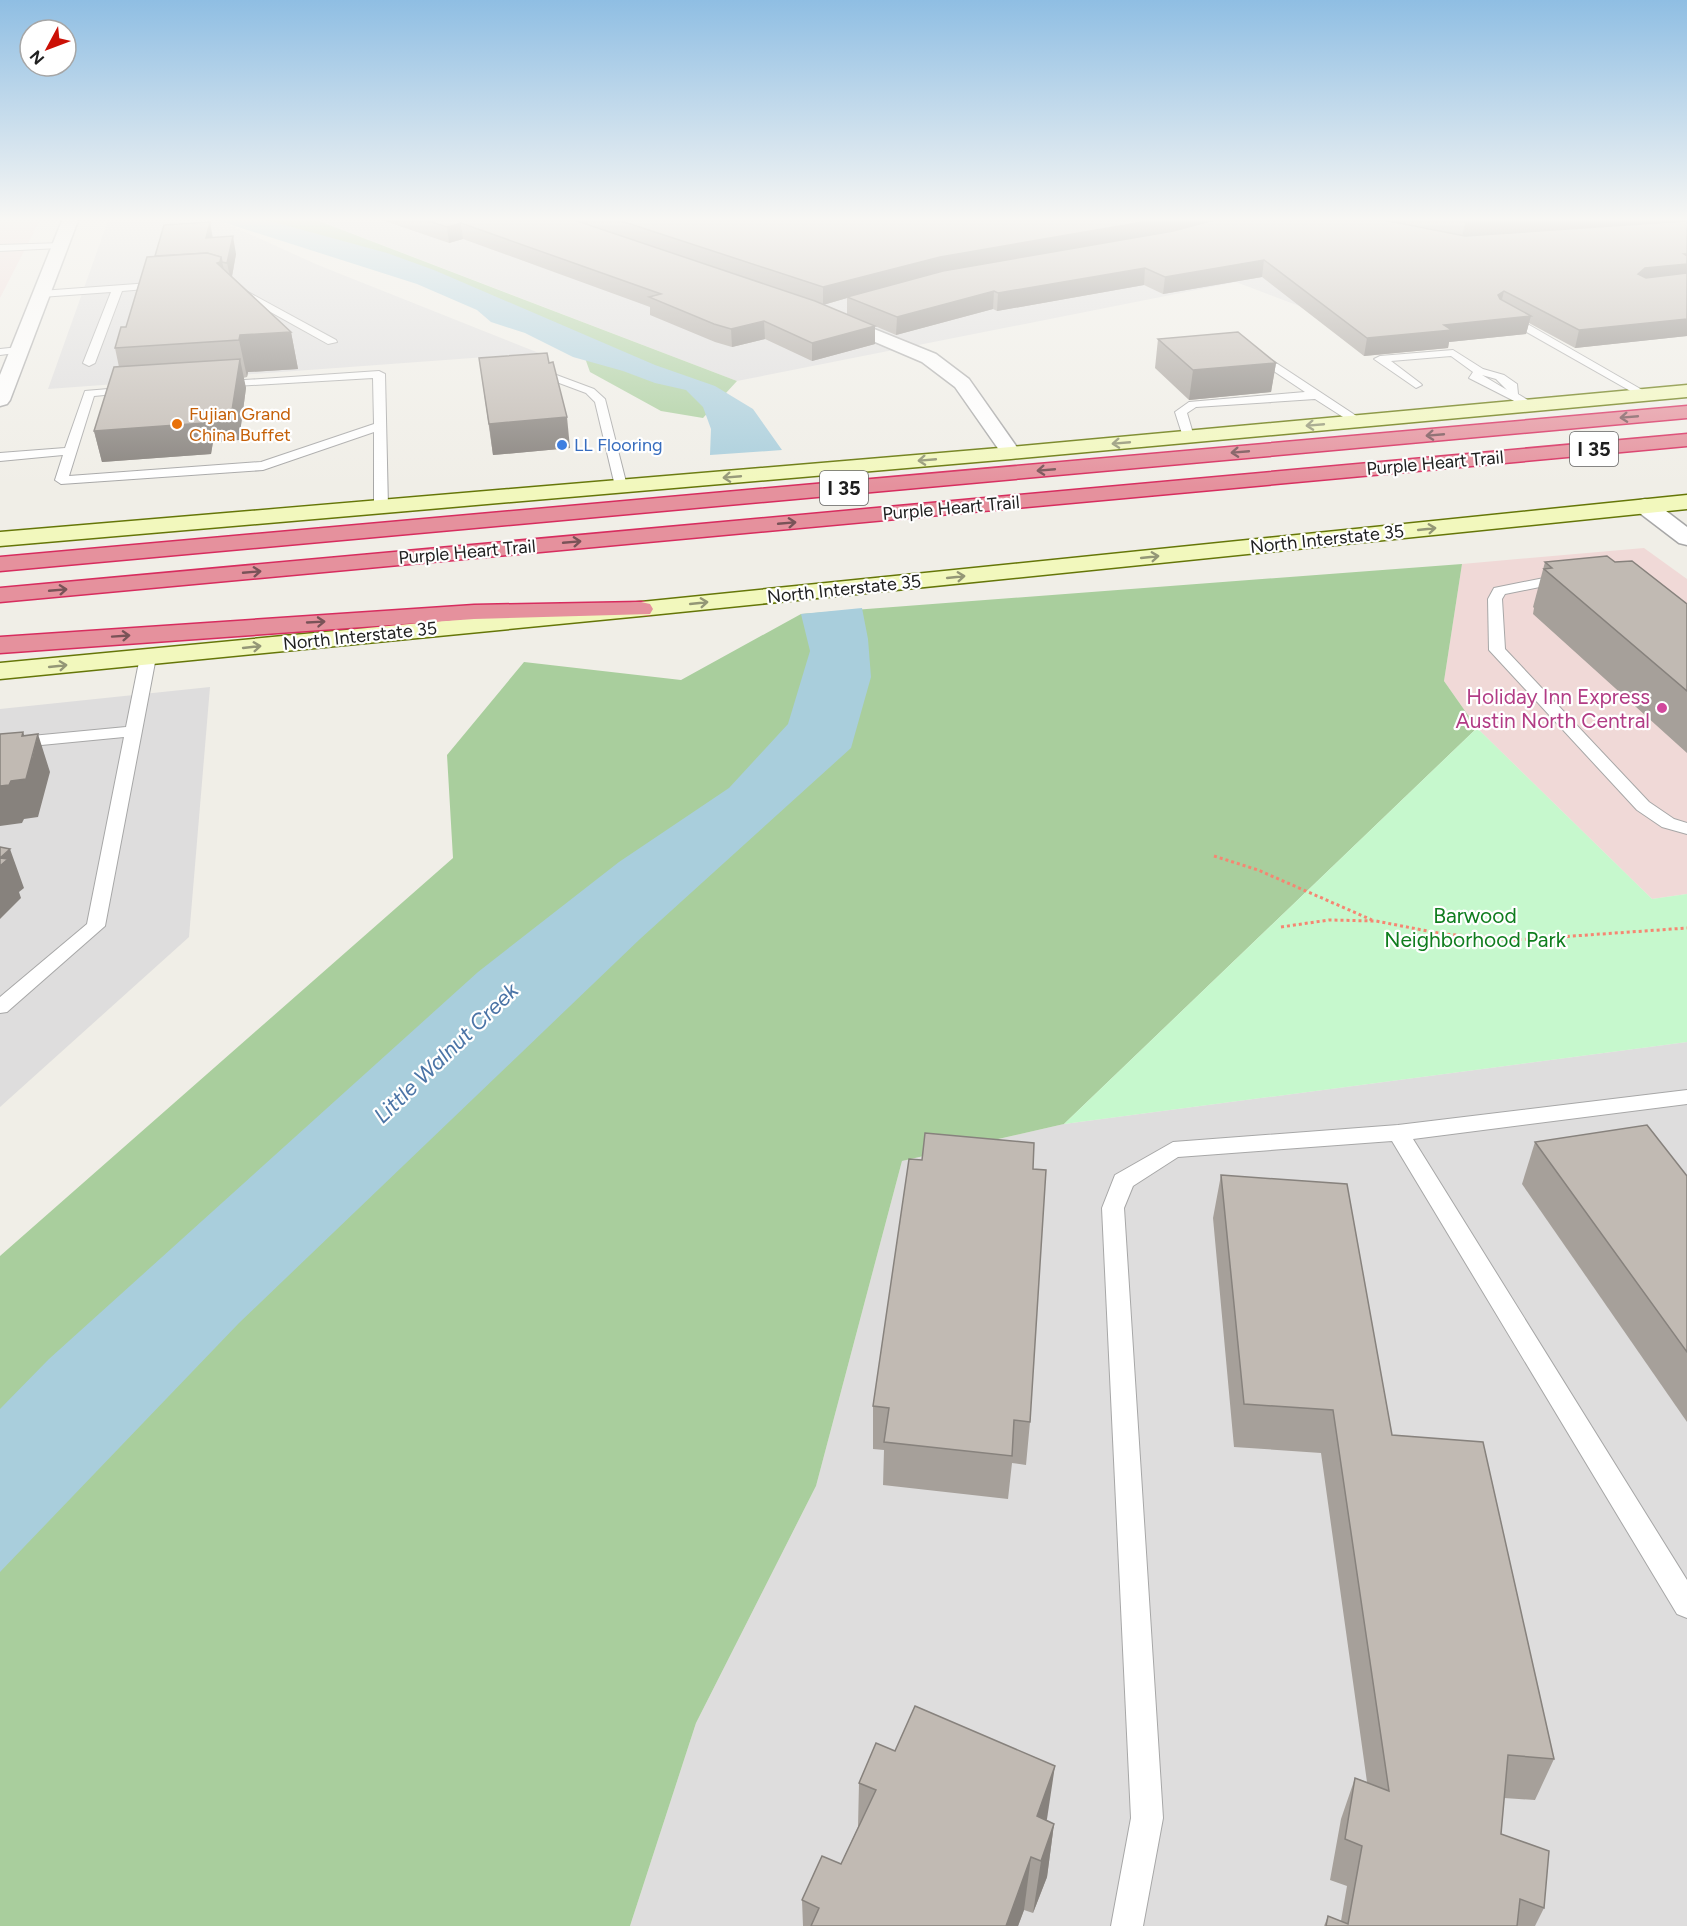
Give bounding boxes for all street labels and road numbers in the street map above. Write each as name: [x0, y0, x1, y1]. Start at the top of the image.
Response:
road number: I 35: [1570, 432, 1618, 466]
street label: Purple Heart Trail: [1365, 446, 1505, 480]
road number: I 35: [820, 471, 868, 505]
street label: Purple Heart Trail: [881, 491, 1021, 525]
street label: North Interstate 35: [1249, 520, 1405, 558]
street label: Purple Heart Trail: [397, 535, 537, 569]
street label: North Interstate 35: [766, 570, 922, 608]
street label: North Interstate 35: [282, 617, 438, 655]

